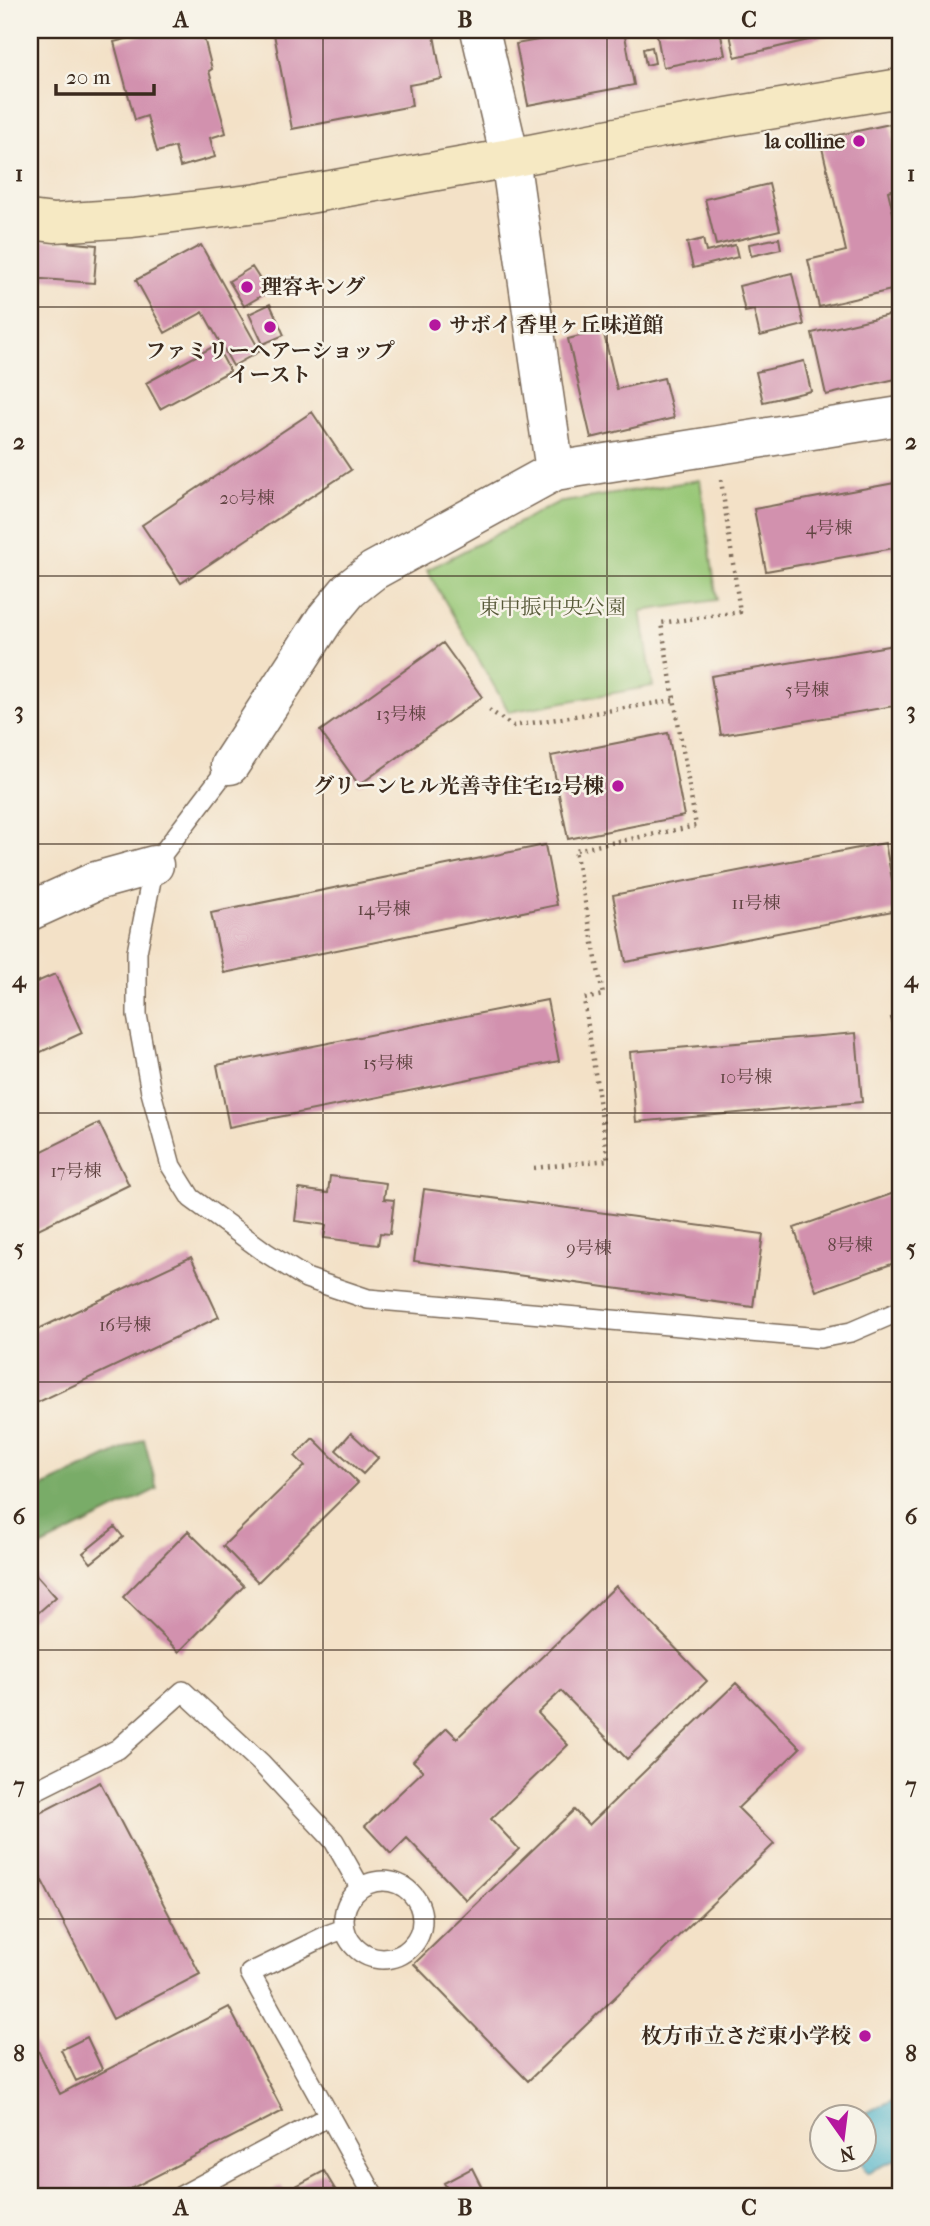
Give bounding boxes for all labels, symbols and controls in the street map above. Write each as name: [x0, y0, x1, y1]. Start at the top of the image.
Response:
text: A: [172, 6, 190, 33]
text: B: [458, 6, 473, 33]
text: C: [741, 6, 757, 33]
scale bar: [56, 52, 154, 96]
text: 20 m: [66, 65, 111, 89]
place label: la colline: [764, 129, 846, 153]
marker: la colline: [851, 133, 867, 149]
text: 1: [15, 160, 23, 187]
text: 1: [907, 160, 915, 187]
place label: 理容キング: [261, 275, 365, 299]
marker: 理容キング: [239, 279, 255, 295]
place label: サボイ 香里ヶ丘味道館: [449, 313, 664, 337]
marker: サボイ 香里ヶ丘味道館: [427, 317, 443, 333]
marker: ファミリーヘアーショップ イースト: [262, 319, 278, 335]
place label: ファミリーヘアーショップ イースト: [145, 339, 395, 387]
text: 2: [13, 428, 25, 455]
text: 2: [905, 428, 917, 455]
house number: 20号棟: [219, 488, 275, 509]
house number: 4号棟: [806, 518, 852, 539]
park label: 東中振中央公園: [479, 595, 626, 619]
house number: 5号棟: [785, 680, 829, 701]
text: 3: [14, 697, 24, 724]
text: 3: [906, 697, 916, 724]
house number: 13号棟: [376, 704, 426, 725]
place label: グリーンヒル光善寺住宅12号棟: [313, 774, 604, 798]
marker: グリーンヒル光善寺住宅12号棟: [610, 778, 626, 794]
house number: 11号棟: [732, 893, 780, 914]
house number: 14号棟: [357, 899, 411, 920]
text: 4: [11, 966, 27, 993]
text: 4: [903, 966, 919, 993]
house number: 15号棟: [363, 1053, 413, 1074]
house number: 10号棟: [720, 1067, 772, 1088]
house number: 17号棟: [50, 1161, 102, 1182]
text: 5: [14, 1234, 24, 1261]
text: 5: [906, 1234, 916, 1261]
house number: 8号棟: [827, 1235, 873, 1256]
house number: 9号棟: [566, 1238, 612, 1259]
house number: 16号棟: [99, 1315, 151, 1336]
text: 6: [13, 1503, 26, 1530]
text: 6: [905, 1503, 918, 1530]
text: 7: [12, 1772, 25, 1799]
text: 7: [904, 1772, 917, 1799]
place label: 枚方市立さだ東小学校: [641, 2024, 851, 2048]
marker: 枚方市立さだ東小学校: [857, 2028, 873, 2044]
text: 8: [13, 2040, 25, 2067]
text: 8: [905, 2040, 917, 2067]
north arrow: [808, 2104, 878, 2174]
text: N: [837, 2141, 857, 2166]
text: A: [172, 2194, 190, 2221]
text: B: [458, 2194, 473, 2221]
text: C: [741, 2194, 757, 2221]

